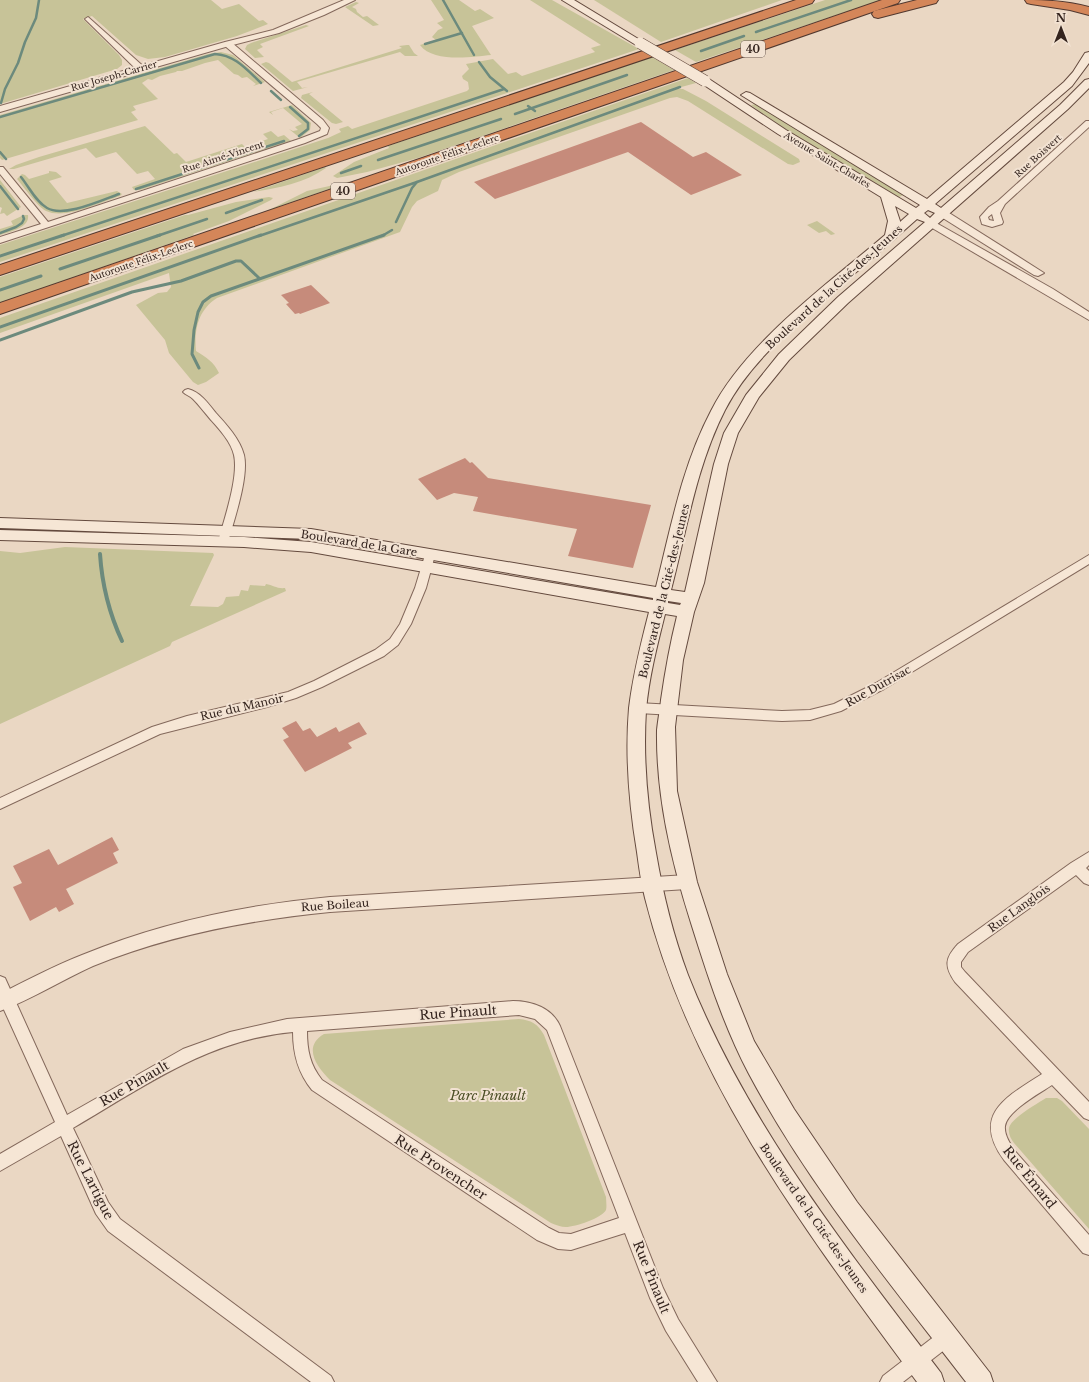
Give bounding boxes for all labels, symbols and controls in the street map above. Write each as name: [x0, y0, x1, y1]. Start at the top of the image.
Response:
north arrow: [1041, 8, 1081, 48]
text: N: [1056, 11, 1067, 25]
road number: 40: [741, 41, 765, 57]
street label: Rue Joseph-Carrier: [70, 58, 159, 93]
street label: Avenue Saint-Charles: [781, 129, 873, 190]
street label: Rue Boisvert: [1012, 131, 1064, 179]
street label: Autoroute Félix-Leclerc: [393, 132, 500, 178]
street label: Rue Aimé-Vincent: [181, 138, 265, 175]
road number: 40: [331, 183, 355, 199]
street label: Boulevard de la Cité-des-Jeunes: [763, 222, 905, 352]
street label: Autoroute Félix-Leclerc: [87, 238, 194, 284]
street label: Boulevard de la Cité-des-Jeunes: [636, 502, 692, 680]
street label: Boulevard de la Gare: [300, 527, 418, 559]
street label: Rue Dutrisac: [843, 662, 913, 710]
street label: Rue du Manoir: [199, 690, 286, 723]
street label: Rue Langlois: [985, 881, 1053, 935]
street label: Rue Boileau: [300, 896, 370, 914]
street label: Rue Pinault: [419, 1001, 497, 1024]
street label: Rue Pinault: [96, 1057, 172, 1110]
park label: Parc Pinault: [449, 1087, 526, 1104]
street label: Rue Provencher: [391, 1131, 491, 1204]
street label: Rue Lartigue: [63, 1138, 118, 1223]
street label: Boulevard de la Cité-des-Jeunes: [757, 1141, 871, 1295]
street label: Rue Émard: [999, 1143, 1060, 1212]
street label: Rue Pinault: [629, 1238, 674, 1316]

